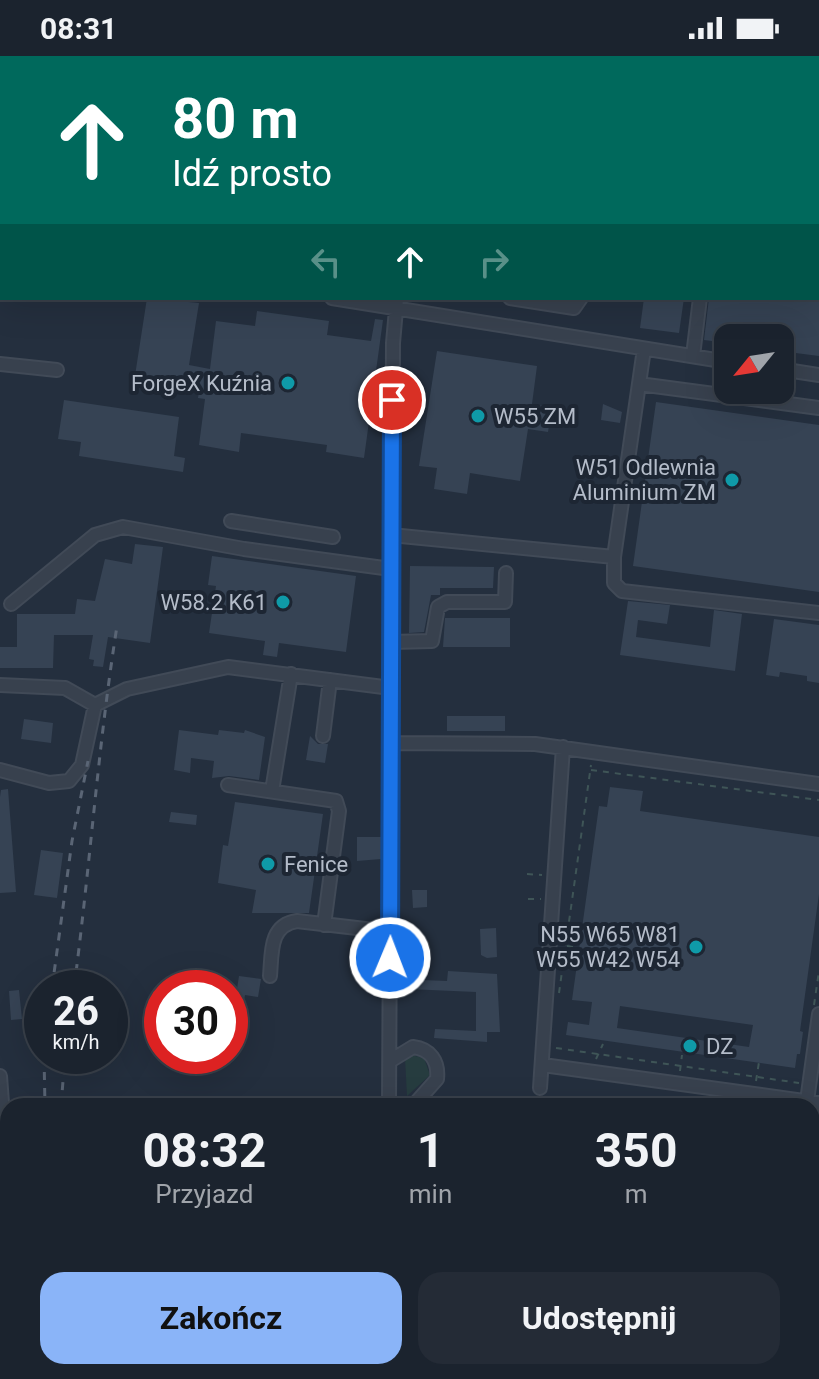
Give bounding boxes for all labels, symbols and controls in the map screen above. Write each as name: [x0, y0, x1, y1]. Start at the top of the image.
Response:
text: 08:31: [40, 11, 117, 46]
text: 80 m: [172, 86, 299, 152]
icon: ahead: [40, 88, 144, 192]
text: Idź prosto: [172, 153, 332, 195]
icon: left: [304, 240, 348, 284]
icon: ahead: [388, 240, 432, 284]
icon: right: [472, 240, 516, 284]
north arrow: [714, 324, 794, 404]
map controls: [714, 324, 794, 404]
pin: [358, 366, 426, 434]
place label: ForgeX Kuźnia: [131, 371, 272, 396]
marker: ForgeX Kuźnia: [279, 374, 297, 392]
icon: arrive: [370, 378, 414, 422]
place label: W55 ZM: [494, 404, 576, 429]
marker: W55 ZM: [469, 407, 487, 425]
place label: W51 Odlewnia Aluminium ZM: [573, 455, 716, 505]
marker: W51 Odlewnia Aluminium ZM: [723, 471, 741, 489]
place label: W58.2 K61: [161, 590, 267, 615]
marker: W58.2 K61: [274, 593, 292, 611]
place label: Fenice: [284, 852, 348, 877]
marker: Fenice: [259, 855, 277, 873]
position arrow: [348, 916, 432, 1000]
place label: N55 W65 W81 W55 W42 W54: [536, 922, 680, 972]
marker: N55 W65 W81 W55 W42 W54: [687, 938, 705, 956]
speed limit sign: 30: [144, 970, 248, 1074]
text: 26: [53, 988, 99, 1035]
text: km/h: [53, 1030, 99, 1054]
place label: DZ: [706, 1034, 733, 1059]
marker: DZ: [681, 1037, 699, 1055]
text: 08:32: [143, 1122, 266, 1179]
text: 1: [417, 1122, 444, 1179]
text: 350: [595, 1122, 677, 1179]
text: Przyjazd: [155, 1179, 253, 1209]
text: min: [409, 1179, 452, 1209]
text: m: [625, 1179, 648, 1209]
button: Zakończ: [40, 1272, 402, 1364]
button: Udostępnij: [418, 1272, 780, 1364]

